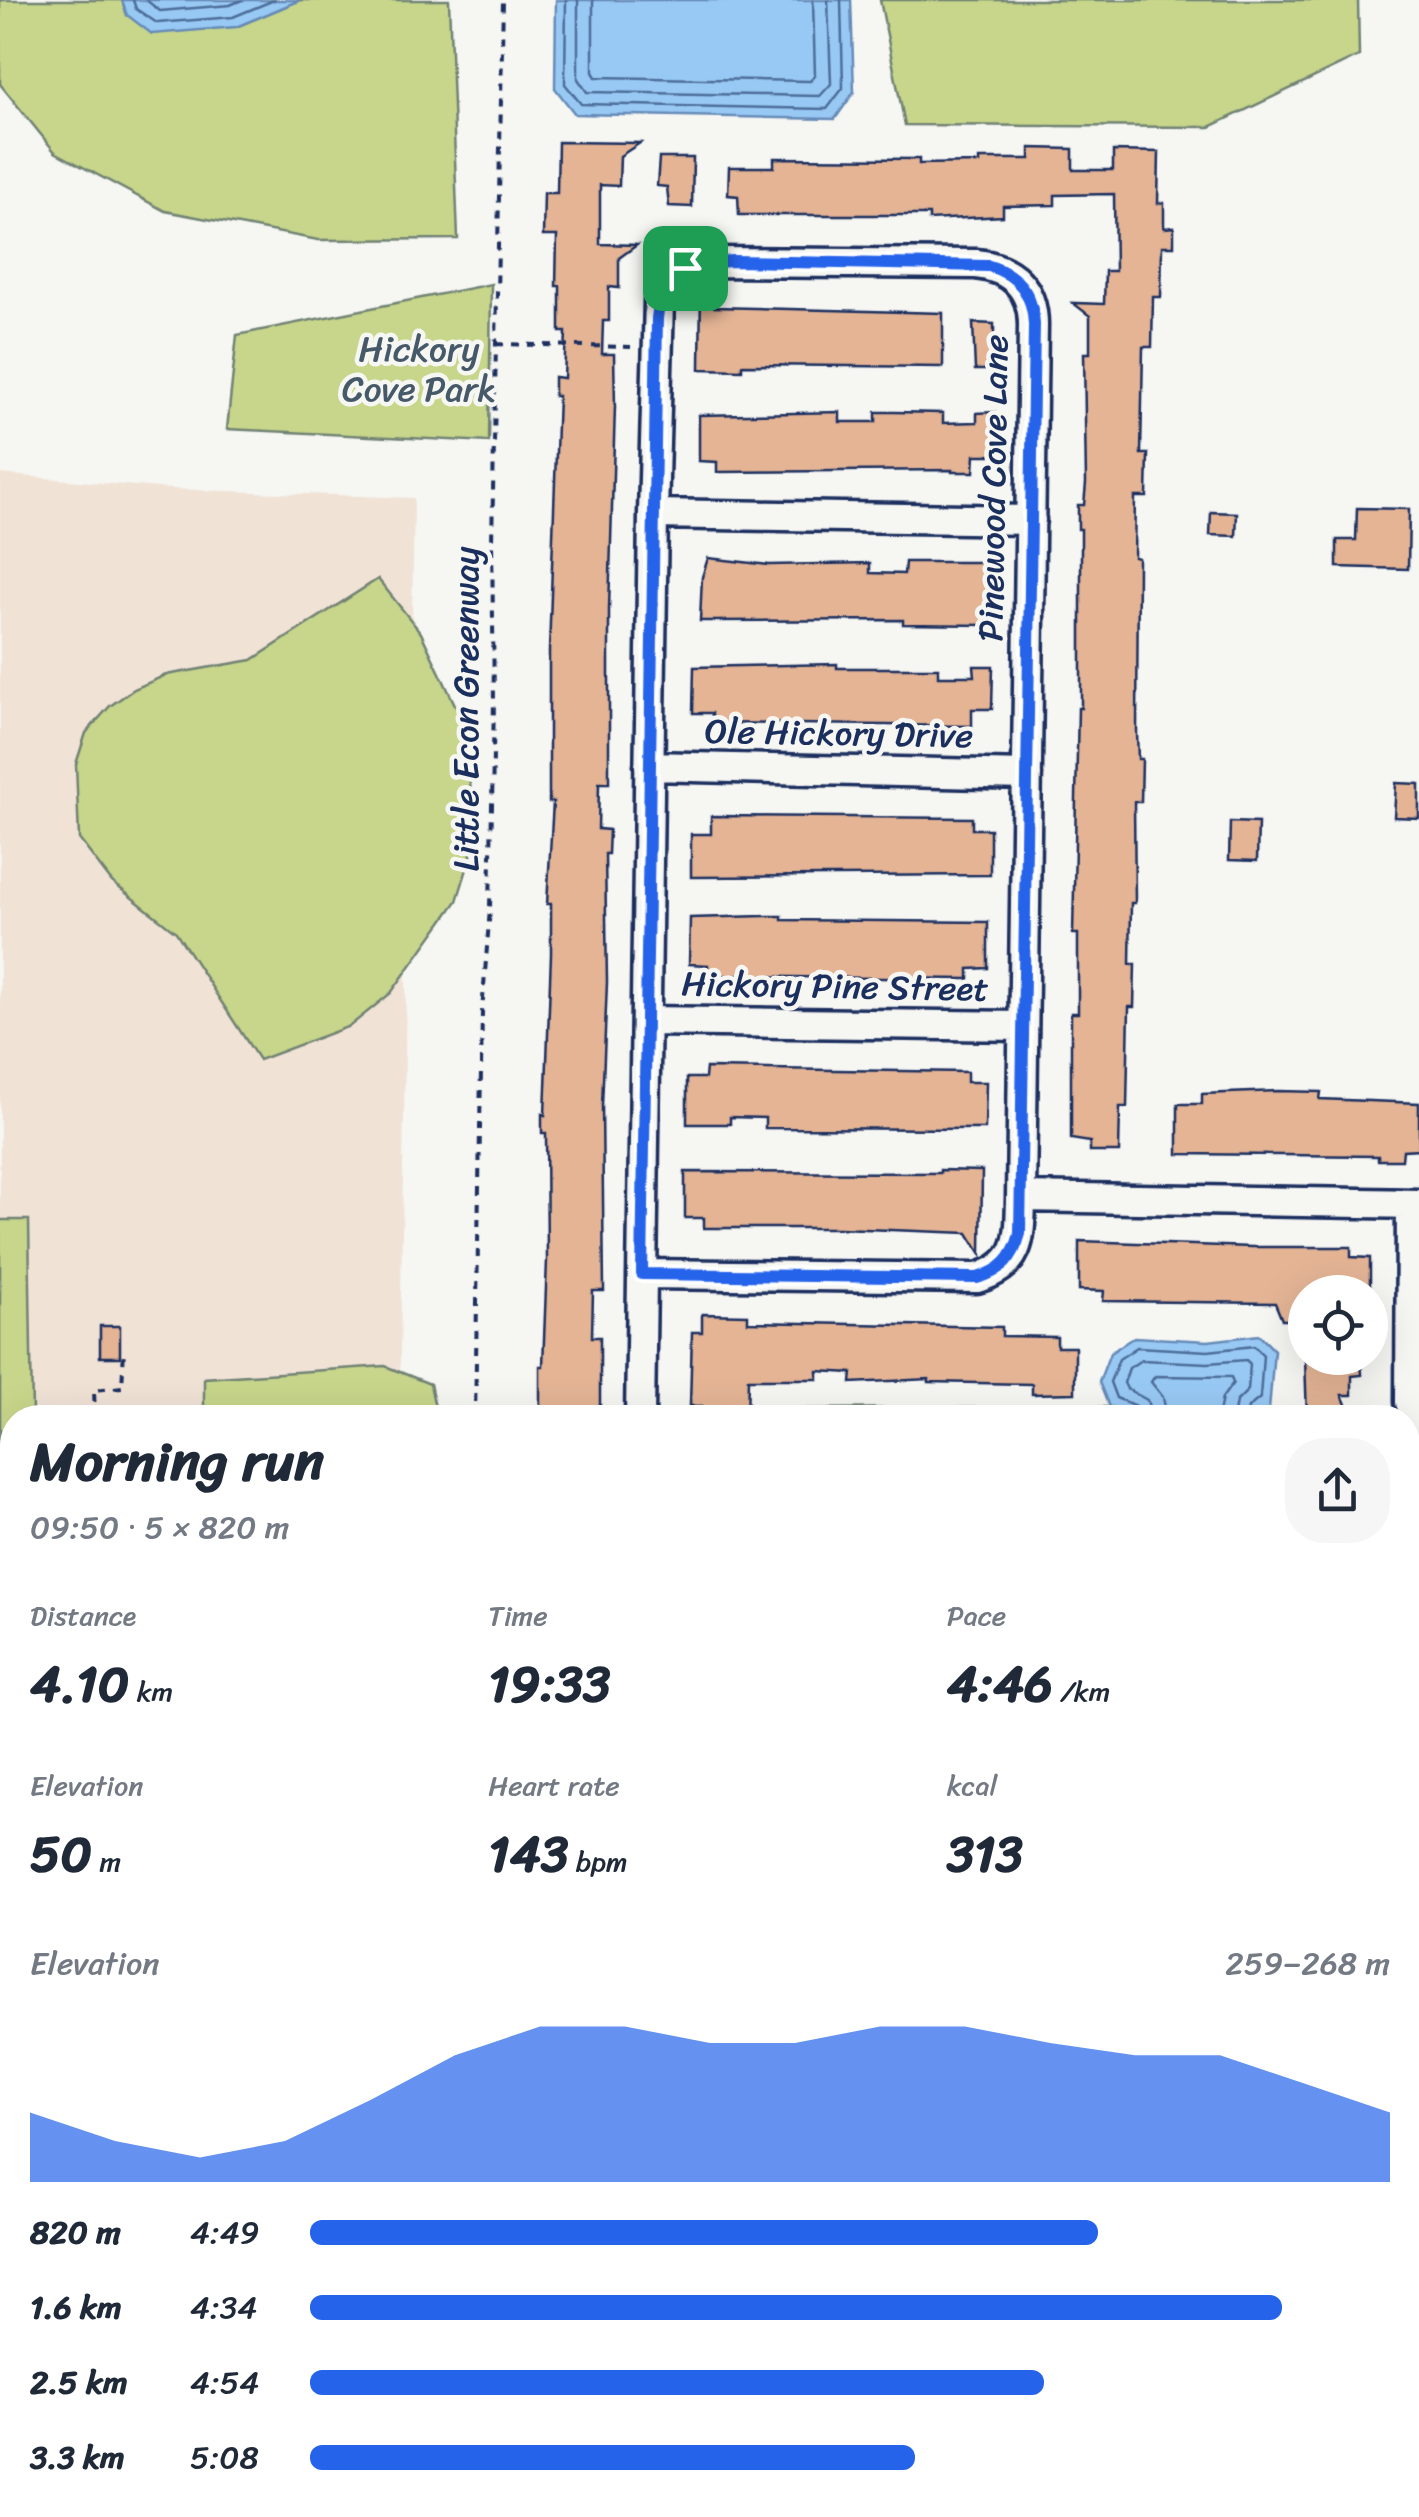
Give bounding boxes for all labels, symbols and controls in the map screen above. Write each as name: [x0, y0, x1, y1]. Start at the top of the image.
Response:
pin: [643, 226, 728, 311]
icon: arrive: [658, 241, 713, 296]
park label: Hickory Cove Park: [342, 318, 496, 420]
street label: Pinewood Cove Lane: [959, 334, 1027, 642]
street label: Little Econ Greenway: [435, 546, 497, 872]
street label: Ole Hickory Drive: [704, 700, 974, 766]
street label: Hickory Pine Street: [681, 952, 989, 1020]
map controls: [1288, 1275, 1388, 1375]
button: locate: [1288, 1275, 1388, 1375]
text: Morning run: [30, 1413, 324, 1510]
button: share: [1285, 1438, 1390, 1543]
text: 09:50 · 5 × 820 m: [30, 1499, 289, 1556]
text: Distance: [30, 1591, 136, 1640]
text: Time: [488, 1591, 548, 1640]
text: Pace: [947, 1591, 1006, 1640]
text: 4.10: [30, 1640, 129, 1729]
text: 19:33: [488, 1640, 610, 1729]
text: 4:46: [947, 1640, 1053, 1729]
text: km: [129, 1667, 173, 1716]
text: /km: [1053, 1667, 1110, 1716]
text: Elevation: [30, 1761, 143, 1810]
text: Heart rate: [488, 1761, 620, 1810]
text: kcal: [947, 1761, 998, 1810]
text: 50: [30, 1810, 92, 1899]
text: 143: [488, 1810, 568, 1899]
text: 313: [947, 1810, 1023, 1899]
text: m: [92, 1837, 121, 1886]
text: bpm: [568, 1837, 627, 1886]
text: Elevation: [30, 1935, 160, 1992]
text: 259–268 m: [1225, 1935, 1390, 1992]
text: 820 m: [30, 2204, 121, 2261]
text: 4:49: [190, 2204, 259, 2261]
text: 1.6 km: [30, 2279, 121, 2336]
text: 4:34: [190, 2279, 257, 2336]
text: 2.5 km: [30, 2354, 128, 2411]
text: 4:54: [190, 2354, 259, 2411]
text: 3.3 km: [30, 2429, 125, 2486]
text: 5:08: [190, 2429, 259, 2486]

